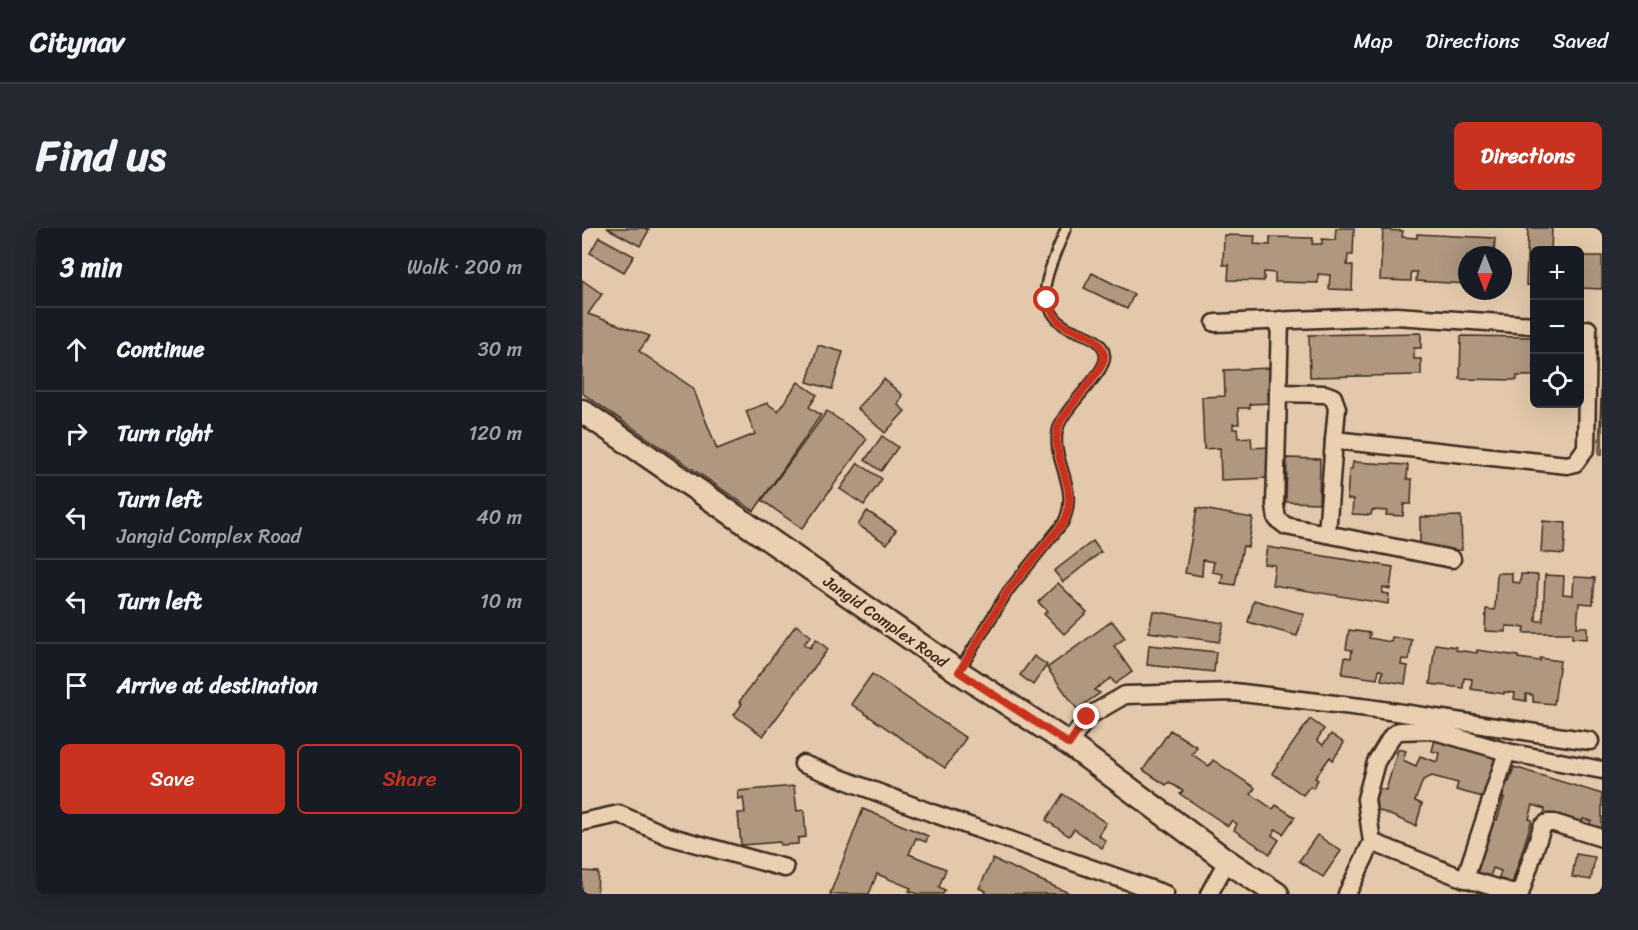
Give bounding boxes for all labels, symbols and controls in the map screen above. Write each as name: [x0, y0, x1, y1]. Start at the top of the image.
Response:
text: Citynav: [30, 17, 124, 66]
text: Map: [1354, 22, 1392, 60]
text: Directions: [1425, 22, 1520, 60]
text: Saved: [1553, 22, 1608, 60]
text: Find us: [36, 119, 166, 193]
button: Directions: [1454, 122, 1602, 190]
text: 3 min: [60, 244, 122, 290]
north arrow: [1458, 246, 1512, 300]
map controls: [1530, 246, 1584, 408]
button: +: [1530, 246, 1584, 300]
text: Walk · 200 m: [407, 250, 522, 285]
route start: [1033, 286, 1059, 312]
button: −: [1530, 300, 1584, 354]
text: Continue: [117, 330, 205, 369]
text: 30 m: [478, 332, 522, 367]
icon: ahead: [60, 333, 93, 366]
button: locate: [1530, 354, 1584, 408]
text: Turn right: [117, 414, 212, 453]
text: 120 m: [469, 416, 522, 451]
icon: right: [60, 417, 93, 450]
text: Turn left: [117, 480, 202, 519]
text: 40 m: [476, 500, 522, 535]
icon: left: [60, 501, 93, 534]
text: Jangid Complex Road: [117, 519, 301, 554]
street label: Jangid Complex Road: [816, 567, 956, 676]
text: Turn left: [117, 582, 202, 621]
text: 10 m: [480, 584, 522, 619]
icon: left: [60, 585, 93, 618]
text: Arrive at destination: [117, 666, 318, 705]
icon: arrive: [60, 669, 93, 702]
route end: [1073, 703, 1099, 729]
button: Save: [60, 744, 285, 814]
button: Share: [297, 744, 522, 814]

